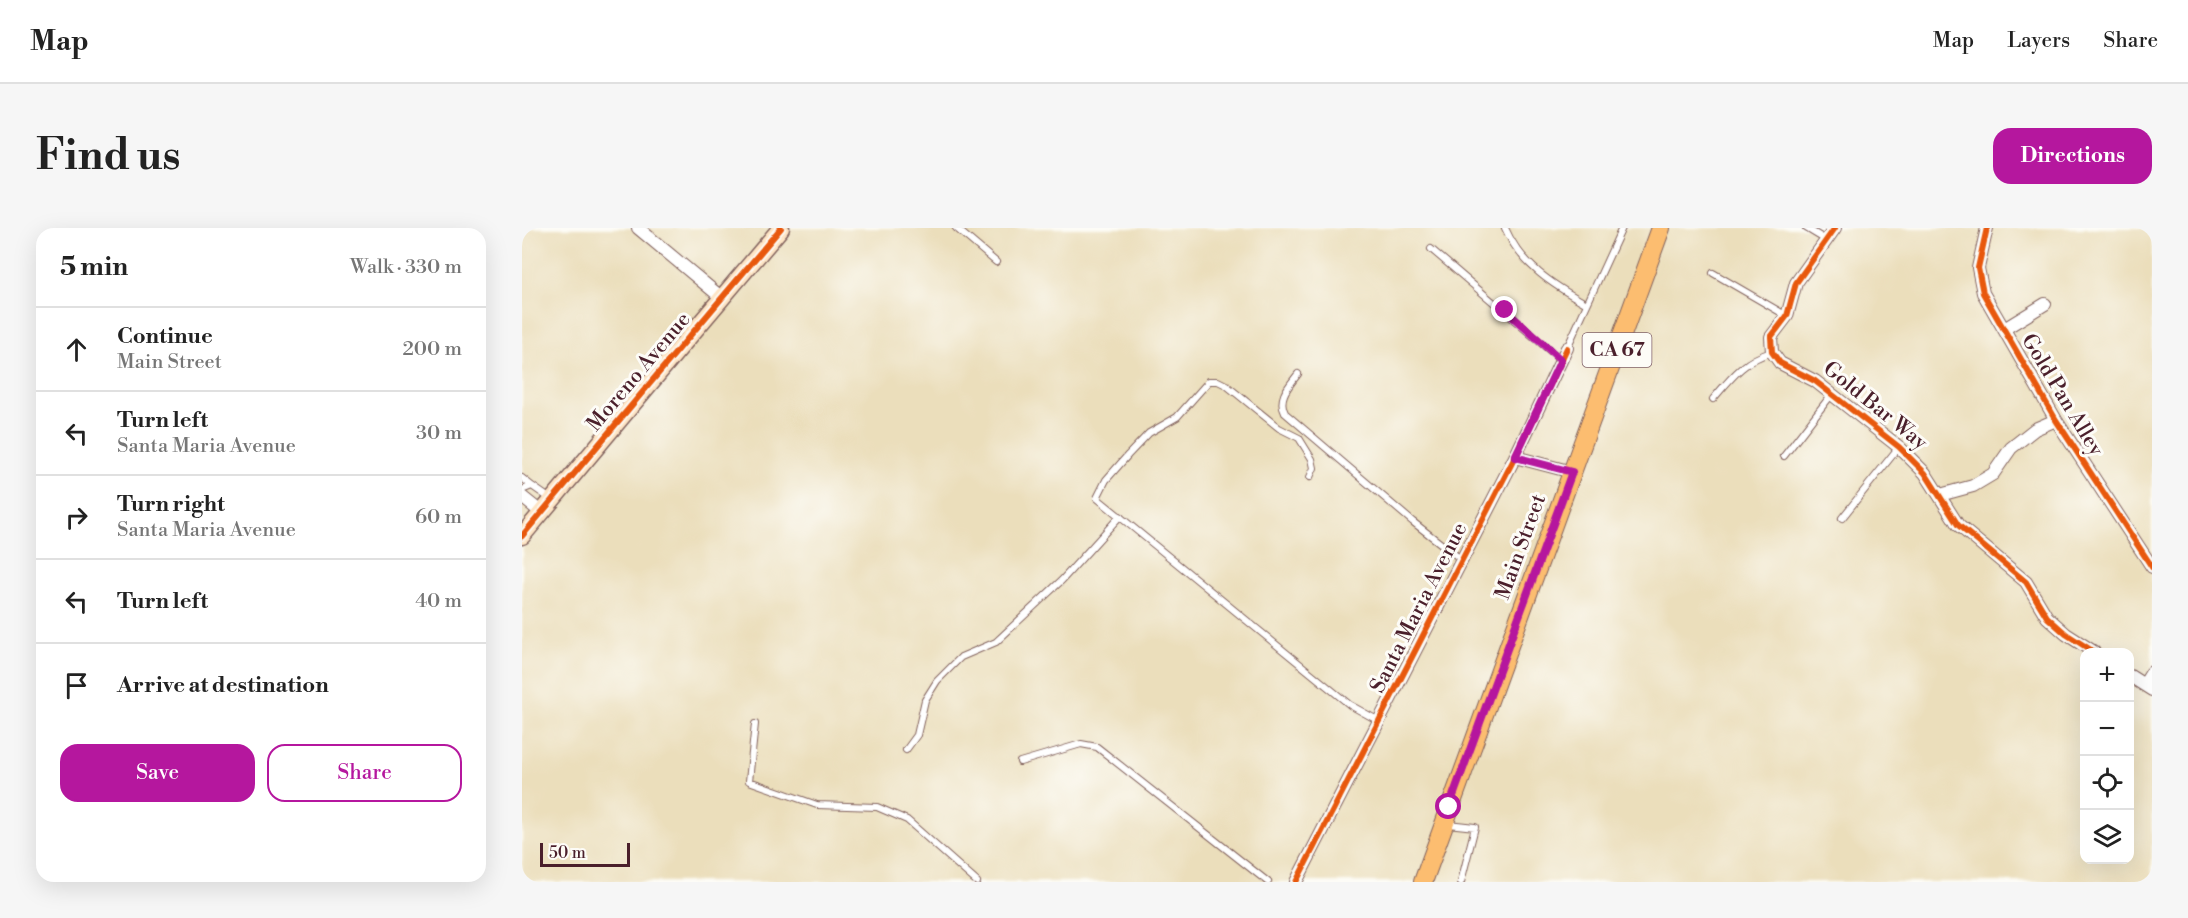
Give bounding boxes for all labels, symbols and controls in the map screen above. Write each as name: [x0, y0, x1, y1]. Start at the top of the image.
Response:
text: Map: [30, 24, 89, 59]
text: Map: [1933, 28, 1974, 54]
text: Layers: [2007, 28, 2070, 54]
text: Share: [2103, 28, 2158, 54]
button: Directions: [1993, 128, 2152, 184]
text: Find us: [36, 130, 180, 183]
text: 5 min: [60, 251, 128, 283]
text: Walk · 330 m: [350, 255, 462, 280]
route end: [1491, 296, 1517, 322]
street label: Moreno Avenue: [582, 307, 696, 437]
text: Continue: [117, 323, 213, 350]
street label: Gold Pan Alley: [2015, 329, 2109, 462]
icon: ahead: [60, 333, 93, 366]
road number: CA 67: [1582, 333, 1652, 367]
text: 200 m: [402, 337, 462, 362]
text: Main Street: [117, 350, 222, 375]
street label: Gold Bar Way: [1818, 356, 1933, 457]
text: Turn left: [117, 407, 208, 434]
icon: left: [60, 417, 93, 450]
text: 30 m: [416, 421, 462, 446]
text: Santa Maria Avenue: [117, 434, 296, 459]
street label: Main Street: [1490, 490, 1552, 603]
text: Turn right: [117, 491, 225, 518]
icon: right: [60, 501, 93, 534]
text: 60 m: [415, 505, 462, 530]
text: Santa Maria Avenue: [117, 518, 296, 543]
street label: Santa Maria Avenue: [1365, 518, 1473, 698]
icon: left: [60, 585, 93, 618]
text: Turn left: [117, 588, 208, 615]
text: 40 m: [415, 589, 462, 614]
map controls: [2080, 648, 2134, 864]
button: +: [2080, 648, 2134, 702]
icon: arrive: [60, 669, 93, 702]
text: Arrive at destination: [117, 672, 329, 699]
button: −: [2080, 702, 2134, 756]
button: Save: [60, 744, 255, 802]
button: Share: [267, 744, 462, 802]
button: locate: [2080, 756, 2134, 810]
route start: [1435, 793, 1461, 819]
button: layers: [2080, 810, 2134, 864]
scale bar: [540, 840, 630, 868]
text: 50 m: [549, 843, 586, 863]

